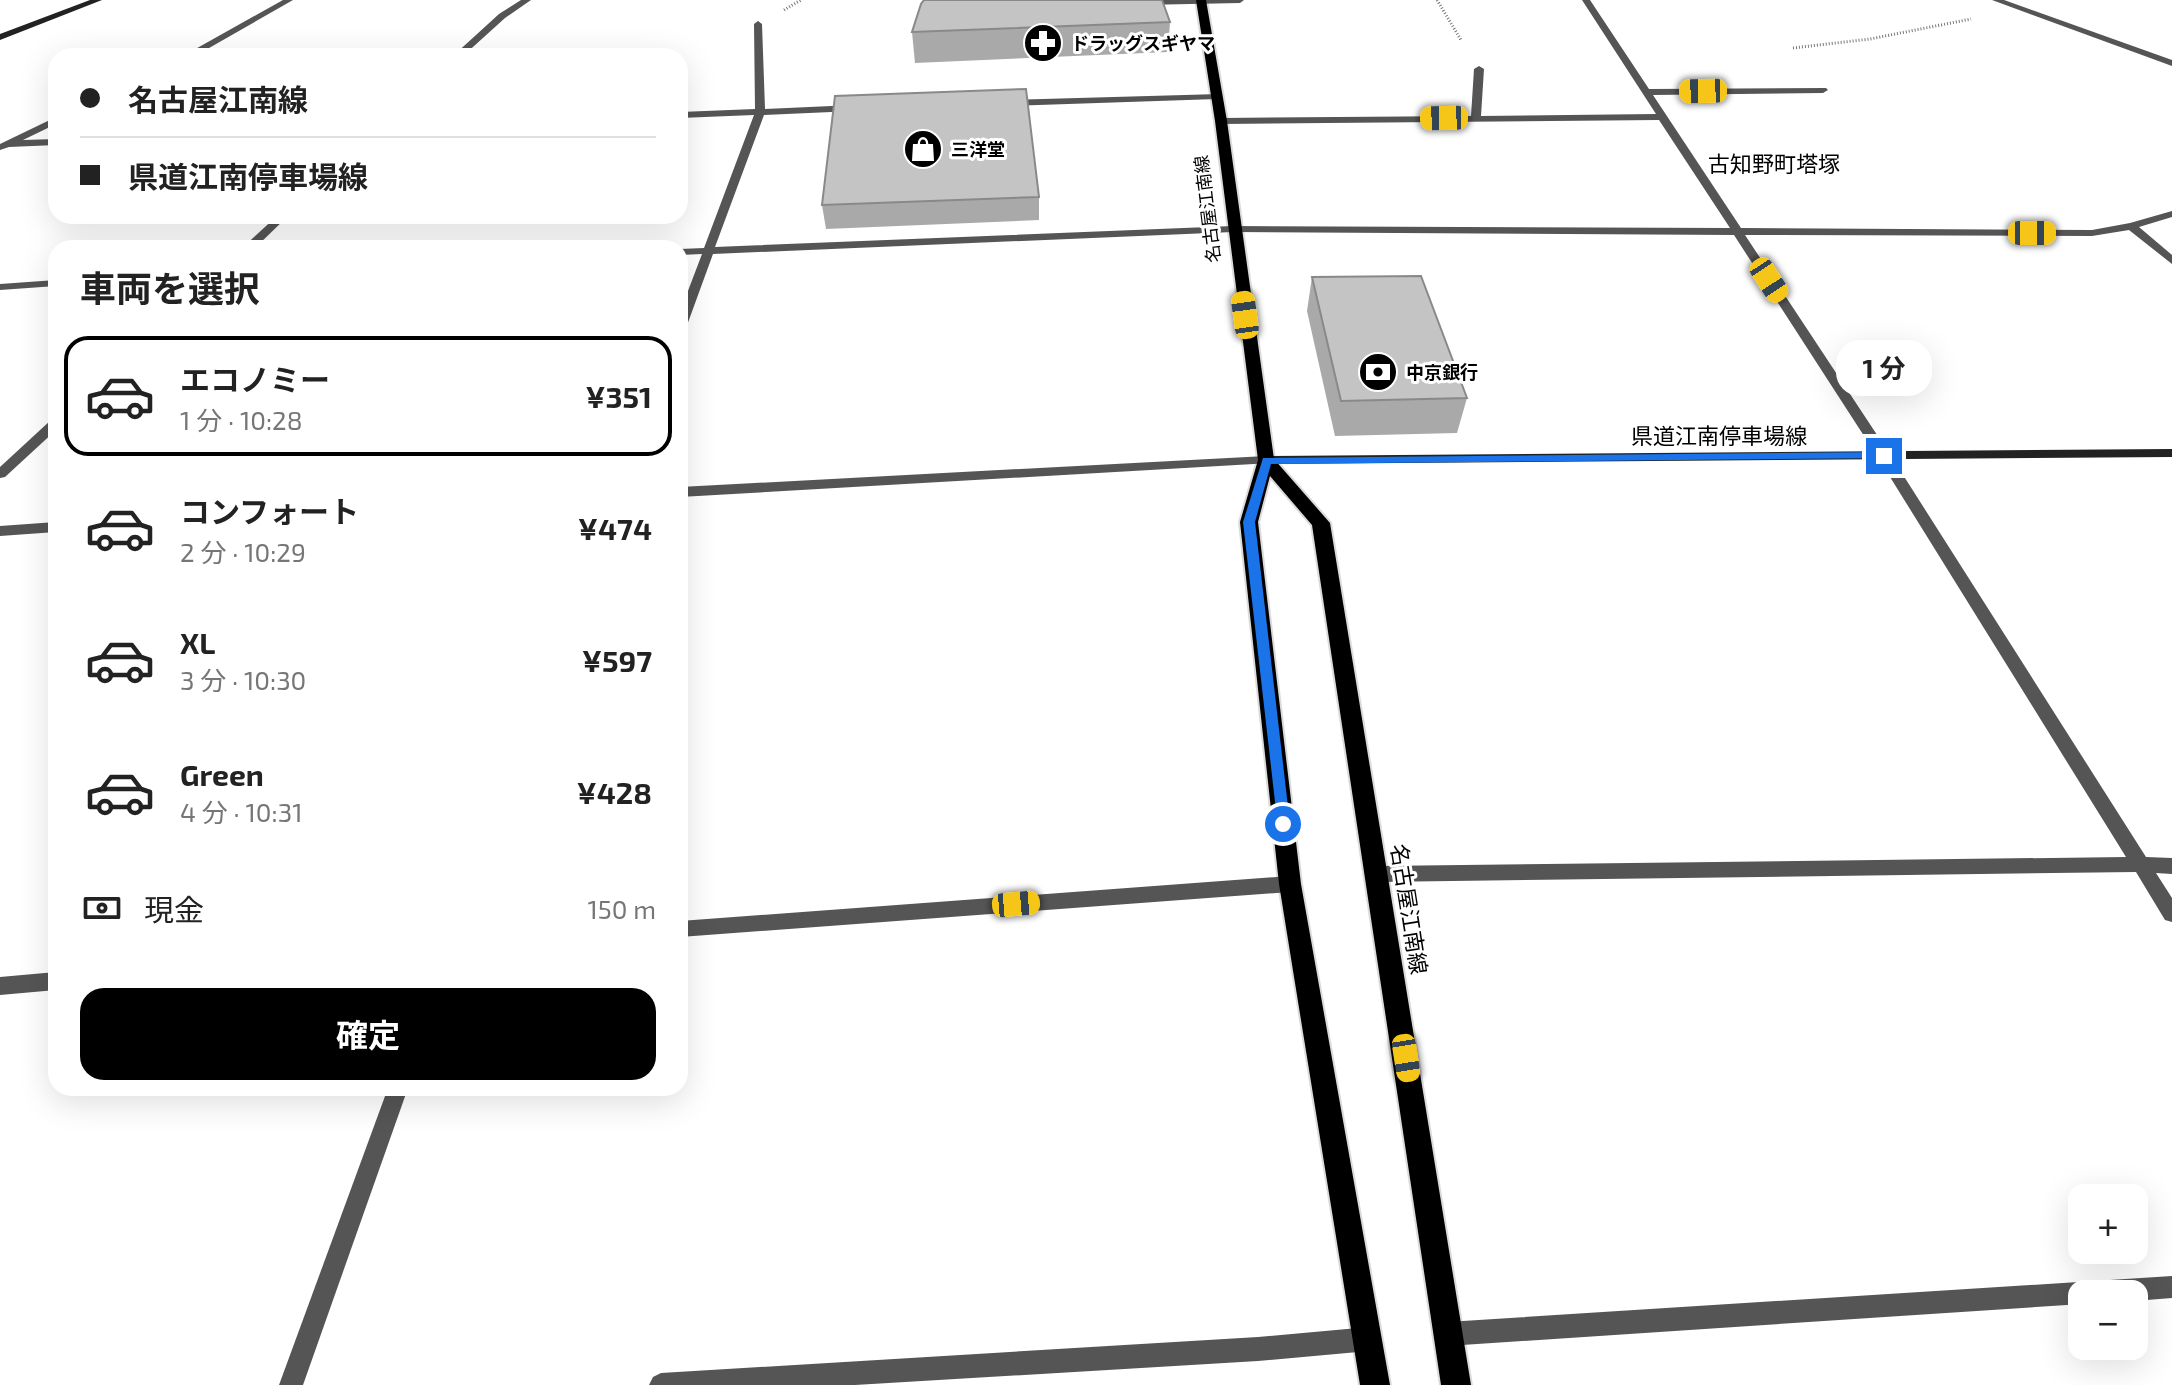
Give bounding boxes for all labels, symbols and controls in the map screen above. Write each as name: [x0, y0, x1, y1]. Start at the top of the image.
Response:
pharmacy icon: ドラッグスギヤマ: [1022, 22, 1064, 64]
place label: ドラッグスギヤマ: [1071, 32, 1215, 54]
car: [1679, 79, 1727, 103]
text: 名古屋江南線: [128, 81, 308, 117]
car: [1420, 106, 1468, 130]
shop icon: 三洋堂: [902, 128, 944, 170]
place label: 三洋堂: [951, 138, 1005, 160]
district label: 古知野町塔塚: [1708, 150, 1840, 176]
street label: 名古屋江南線: [1190, 154, 1224, 264]
text: 県道江南停車場線: [128, 158, 368, 194]
car: [2008, 221, 2056, 245]
car: [1746, 253, 1792, 307]
text: 車両を選択: [80, 266, 260, 309]
car: [1230, 290, 1260, 340]
callout: 1 分: [1836, 340, 1932, 396]
bank icon: 中京銀行: [1357, 351, 1399, 393]
text: 1 分: [1863, 352, 1905, 383]
icon: car: [84, 360, 156, 432]
text: エコノミー: [180, 361, 330, 397]
place label: 中京銀行: [1406, 361, 1478, 383]
text: ¥351: [586, 378, 652, 414]
text: 1 分 · 10:28: [180, 404, 302, 435]
street label: 県道江南停車場線: [1631, 422, 1807, 448]
route end: [1866, 438, 1902, 474]
icon: car: [84, 492, 156, 564]
text: コンフォート: [180, 493, 359, 529]
text: ¥474: [578, 510, 652, 546]
text: 2 分 · 10:29: [180, 536, 306, 567]
icon: car: [84, 624, 156, 696]
text: XL: [180, 624, 215, 660]
text: ¥597: [582, 642, 652, 678]
text: 3 分 · 10:30: [180, 664, 306, 695]
icon: car: [84, 756, 156, 828]
text: Green: [180, 756, 264, 792]
text: ¥428: [577, 774, 652, 810]
text: 4 分 · 10:31: [180, 796, 303, 827]
route start: [1265, 806, 1301, 842]
street label: 名古屋江南線: [1387, 842, 1433, 976]
icon: cash: [80, 886, 124, 930]
car: [991, 890, 1041, 918]
text: 現金: [144, 891, 204, 927]
text: 150 m: [587, 893, 656, 924]
button: 確定: [80, 988, 656, 1080]
car: [1390, 1032, 1422, 1084]
map controls: [2068, 1184, 2148, 1360]
button: +: [2068, 1184, 2148, 1264]
button: −: [2068, 1280, 2148, 1360]

